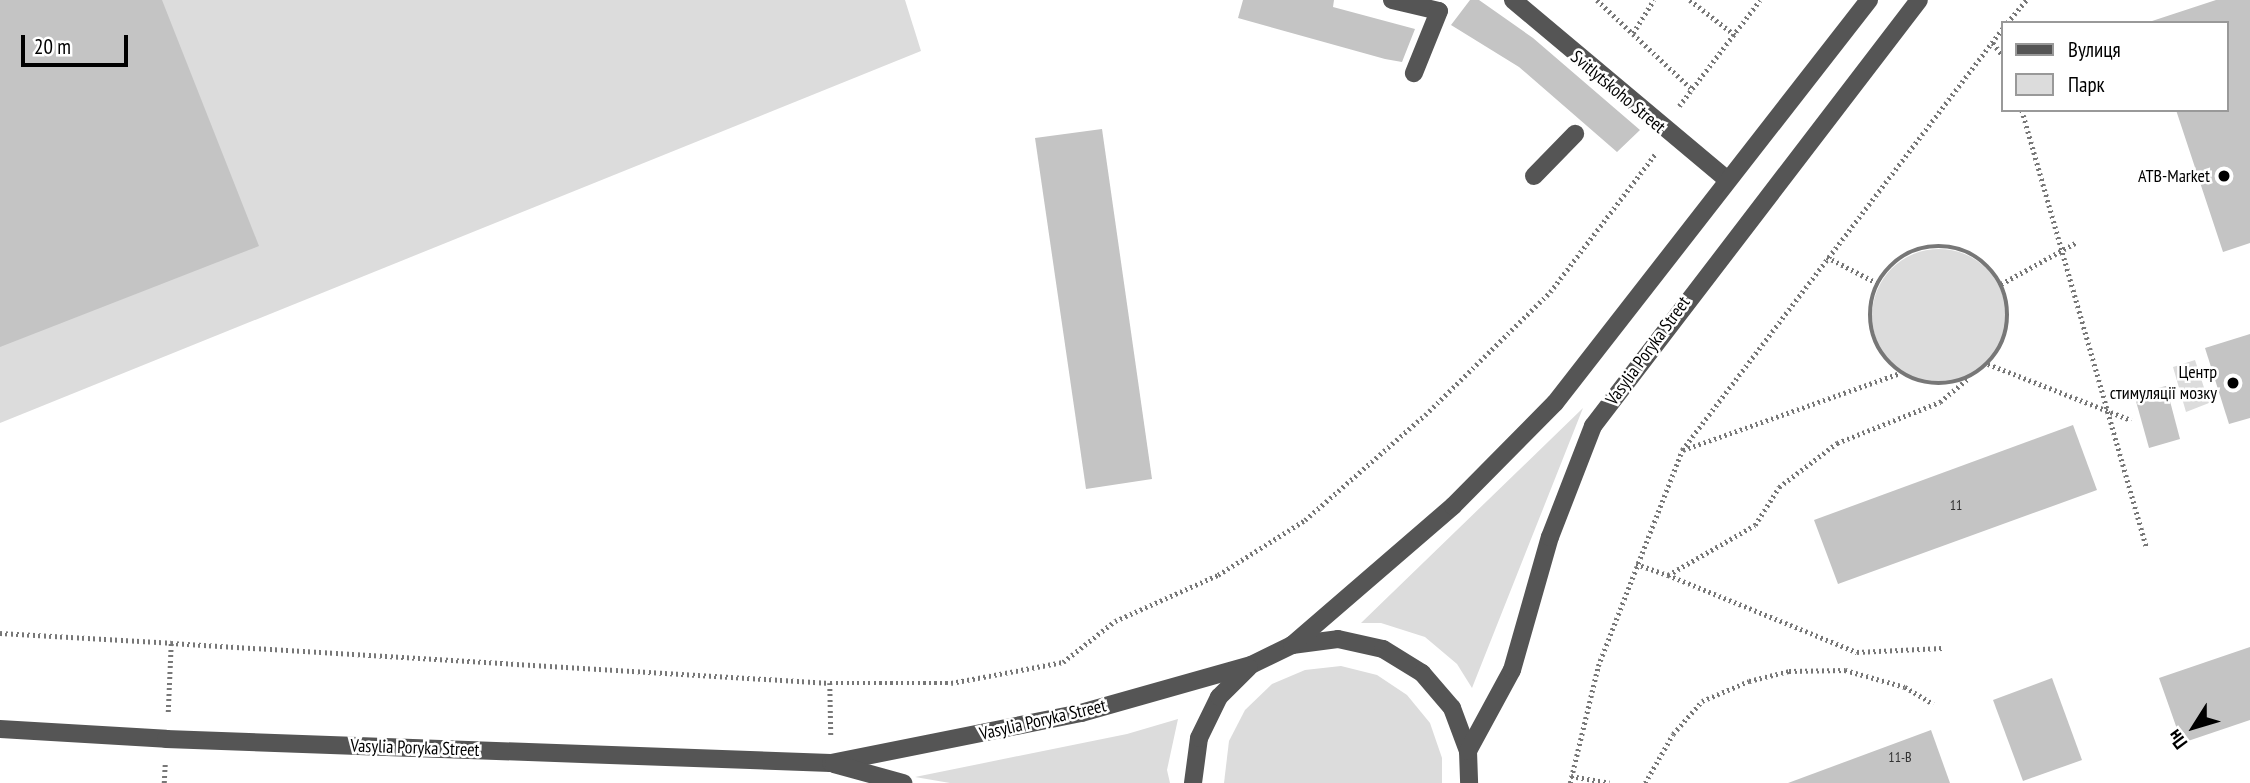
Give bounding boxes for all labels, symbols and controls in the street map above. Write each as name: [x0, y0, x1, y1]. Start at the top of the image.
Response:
scale bar: [24, 21, 131, 65]
legend: [2002, 21, 2229, 112]
text: 20 m: [34, 33, 71, 60]
text: Вулиця: [2068, 36, 2121, 63]
street label: Svitlytskoho Street: [1566, 46, 1670, 138]
text: Парк: [2068, 71, 2105, 98]
place label: ATB-Market: [2138, 165, 2210, 187]
marker: ATB-Market: [2216, 168, 2232, 184]
street label: Vasylia Poryka Street: [1601, 292, 1695, 410]
place label: Центр стимуляції мозку: [2110, 362, 2217, 404]
marker: Центр стимуляції мозку: [2223, 373, 2243, 393]
house number: 11: [1950, 497, 1962, 513]
north arrow: [2159, 692, 2229, 762]
street label: Vasylia Poryka Street: [978, 695, 1108, 745]
text: Пн: [2162, 725, 2192, 754]
street label: Vasylia Poryka Street: [350, 735, 480, 761]
house number: 11-В: [1888, 749, 1912, 765]

